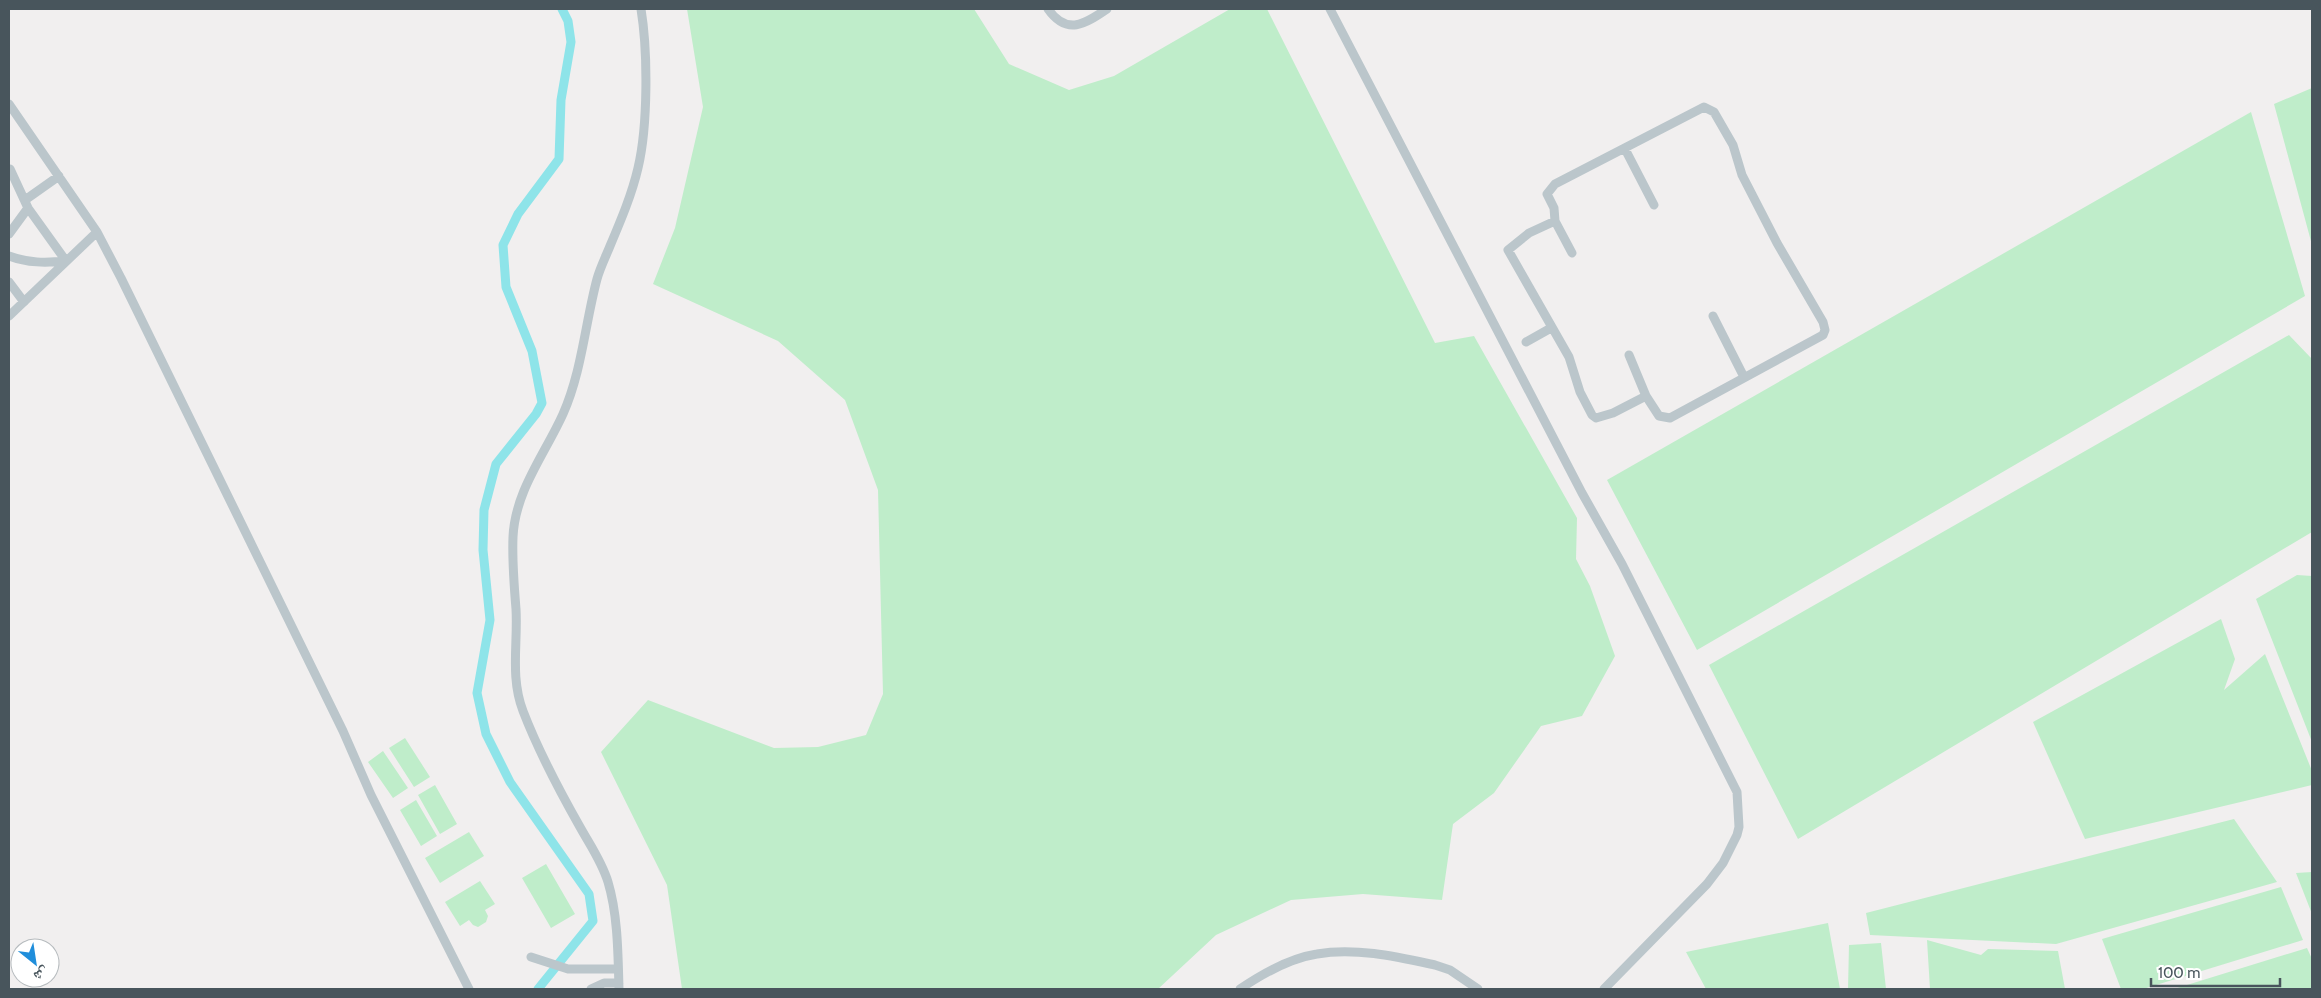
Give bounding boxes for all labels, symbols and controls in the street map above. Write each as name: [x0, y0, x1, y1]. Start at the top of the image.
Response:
north arrow: [10, 938, 60, 988]
scale bar: [2151, 956, 2280, 988]
text: ش: [30, 963, 52, 986]
text: 100 m: [2158, 964, 2200, 982]

